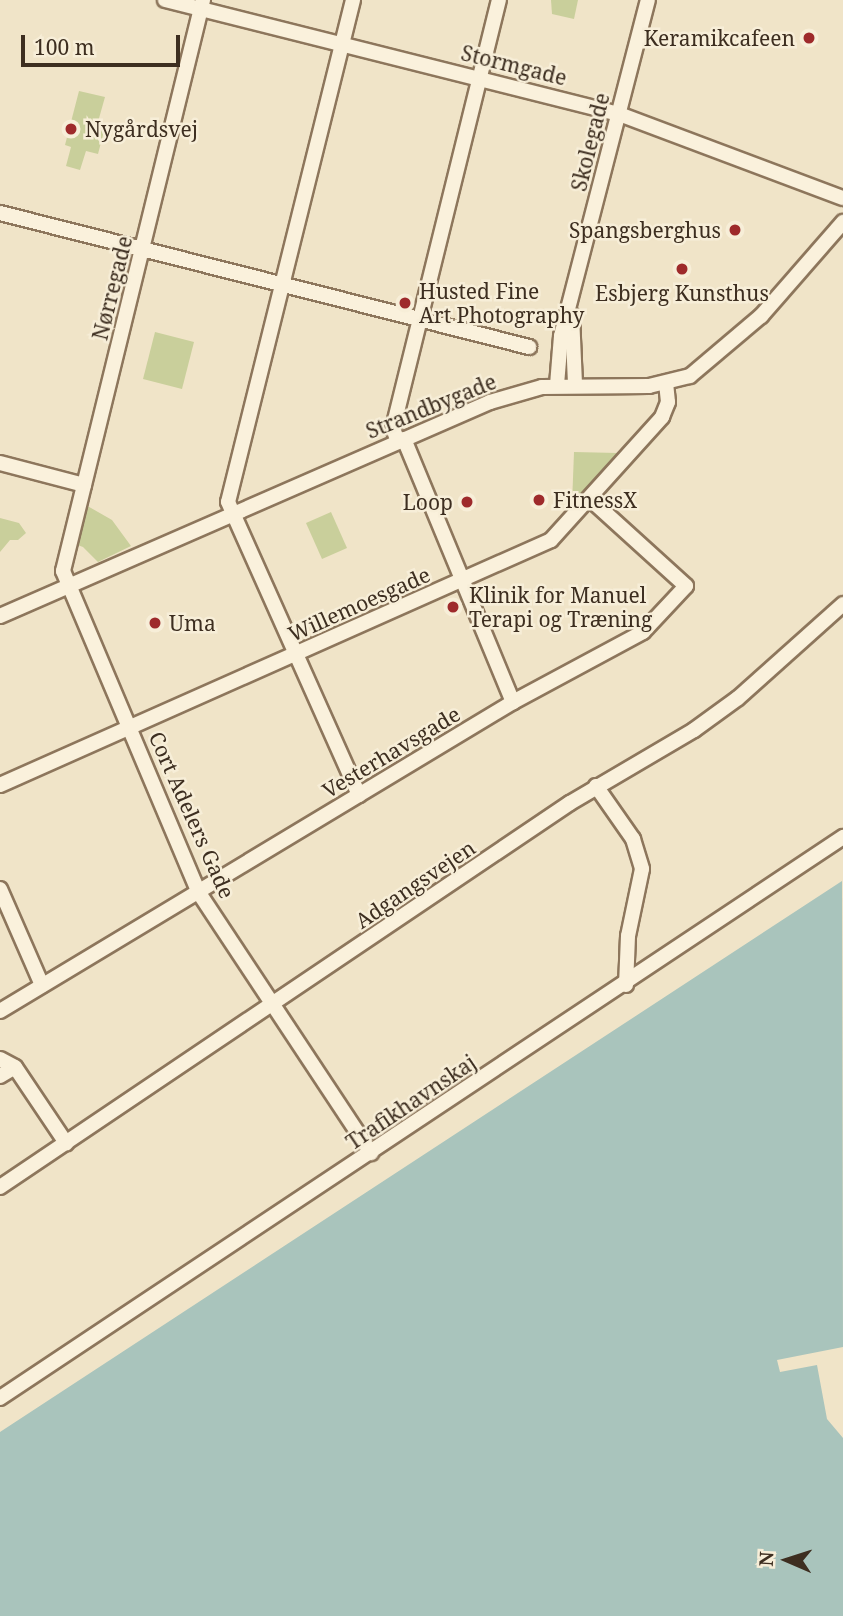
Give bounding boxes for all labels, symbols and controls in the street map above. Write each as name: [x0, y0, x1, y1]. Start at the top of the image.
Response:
scale bar: [24, 21, 184, 65]
place label: Keramikcafeen: [644, 25, 795, 51]
marker: Keramikcafeen: [801, 30, 817, 46]
text: 100 m: [34, 33, 95, 61]
street label: Stormgade: [459, 40, 569, 90]
street label: Skolegade: [566, 90, 614, 194]
place label: Nygårdsvej: [85, 116, 198, 142]
marker: Nygårdsvej: [63, 121, 79, 137]
place label: Spangsberghus: [569, 217, 721, 243]
marker: Spangsberghus: [727, 222, 743, 238]
street label: Nørregade: [87, 233, 137, 343]
marker: Esbjerg Kunsthus: [674, 261, 690, 277]
place label: Husted Fine Art Photography: [419, 278, 584, 328]
place label: Esbjerg Kunsthus: [595, 280, 769, 306]
marker: Husted Fine Art Photography: [397, 295, 413, 311]
street label: Strandbygade: [362, 368, 500, 444]
place label: FitnessX: [553, 487, 637, 513]
place label: Loop: [403, 489, 453, 515]
marker: FitnessX: [531, 492, 547, 508]
marker: Loop: [459, 494, 475, 510]
street label: Willemoesgade: [284, 561, 434, 647]
place label: Klinik for Manuel Terapi og Træning: [469, 582, 652, 632]
marker: Klinik for Manuel Terapi og Træning: [443, 597, 463, 617]
place label: Uma: [169, 610, 216, 636]
marker: Uma: [147, 615, 163, 631]
street label: Vesterhavsgade: [318, 701, 464, 803]
street label: Cort Adelers Gade: [144, 728, 240, 902]
street label: Adgangsvejen: [350, 835, 480, 933]
street label: Trafikhavnskaj: [341, 1049, 481, 1155]
north arrow: [752, 1525, 822, 1595]
text: N: [753, 1551, 779, 1567]

